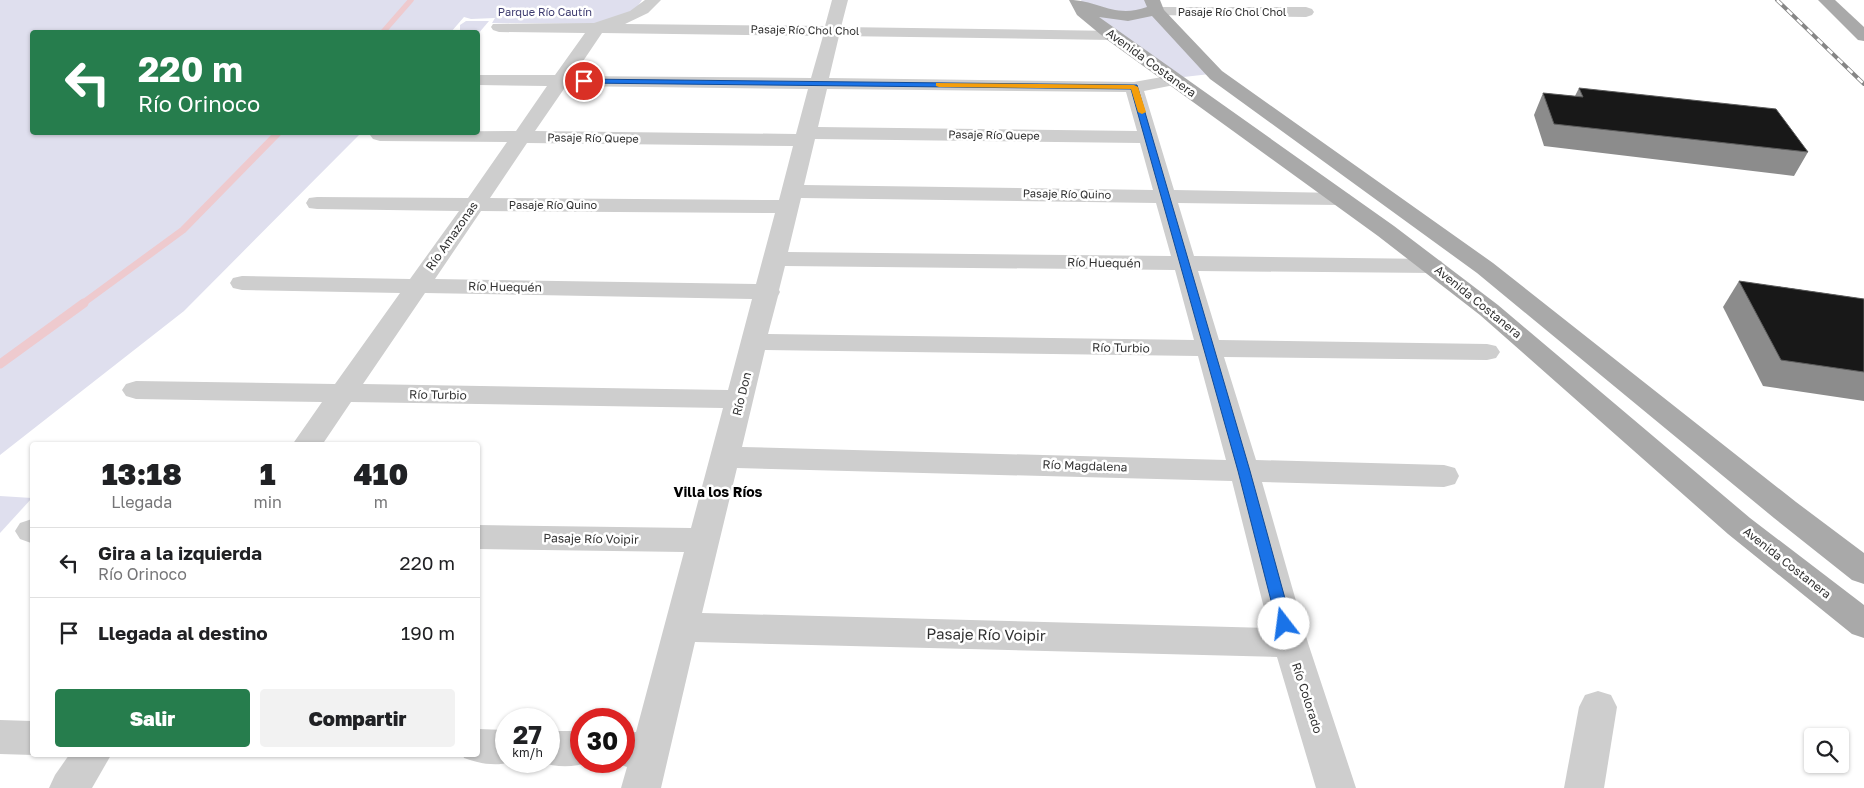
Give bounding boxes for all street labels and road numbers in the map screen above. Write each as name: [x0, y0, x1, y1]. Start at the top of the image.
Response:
street label: Pasaje Río Chol Chol: [1178, 5, 1287, 18]
street label: Pasaje Río Chol Chol: [751, 22, 860, 37]
street label: Avenida Costanera: [1103, 25, 1199, 100]
street label: Pasaje Río Quepe: [948, 127, 1040, 142]
street label: Pasaje Río Quepe: [547, 130, 639, 145]
street label: Pasaje Río Quino: [1023, 186, 1112, 201]
street label: Río Amazonas: [422, 198, 481, 273]
street label: Pasaje Río Quino: [509, 198, 598, 211]
street label: Río Huequén: [1067, 254, 1141, 271]
street label: Avenida Costanera: [1432, 262, 1525, 341]
street label: Río Huequén: [468, 278, 542, 295]
street label: Río Turbio: [1092, 339, 1150, 356]
street label: Río Don: [729, 370, 754, 417]
street label: Río Turbio: [409, 386, 467, 403]
street label: Río Magdalena: [1042, 457, 1128, 474]
street label: Avenida Costanera: [1740, 524, 1834, 602]
street label: Pasaje Río Voipir: [543, 530, 639, 547]
street label: Pasaje Río Voipir: [926, 624, 1046, 644]
street label: Río Colorado: [1289, 660, 1326, 735]

